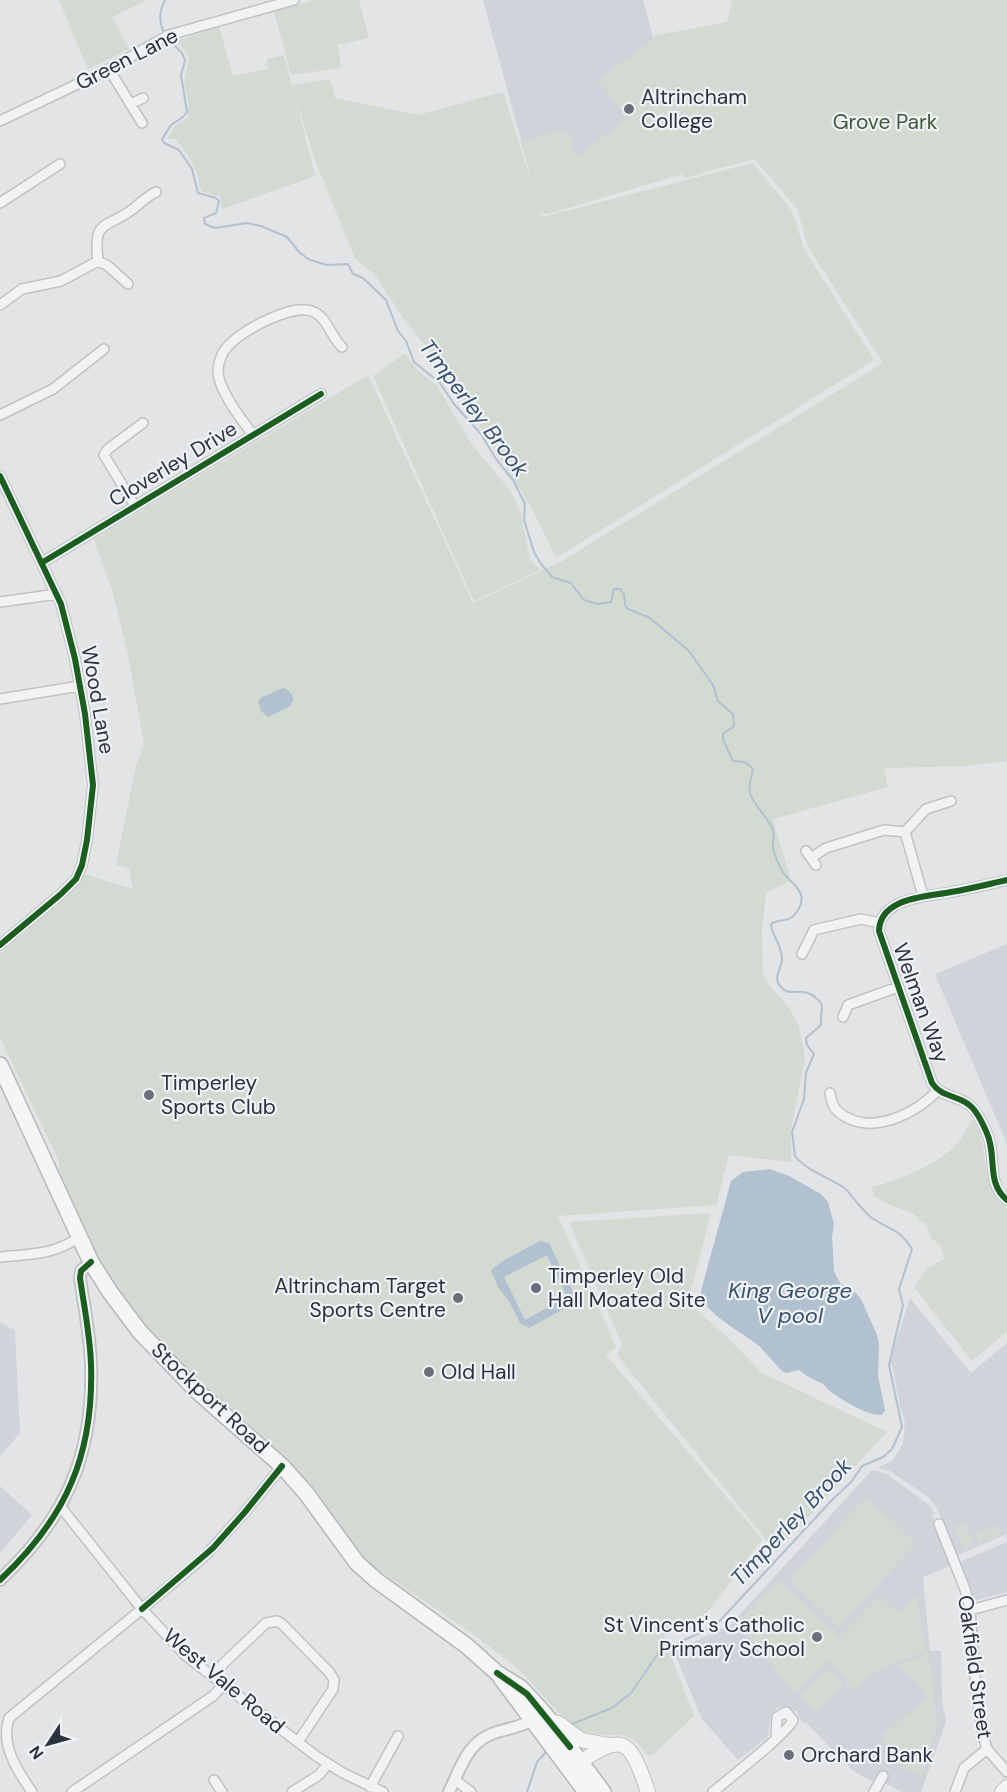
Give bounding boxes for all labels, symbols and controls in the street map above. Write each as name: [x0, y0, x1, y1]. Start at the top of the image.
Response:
street label: Green Lane: [71, 21, 183, 97]
place label: Altrincham College: [641, 83, 747, 135]
marker: Altrincham College: [622, 102, 636, 116]
park label: Grove Park: [833, 108, 938, 136]
water label: Timperley Brook: [413, 333, 536, 483]
street label: Cloverley Drive: [104, 415, 242, 513]
street label: Wood Lane: [75, 644, 121, 756]
street label: Welman Way: [886, 939, 956, 1067]
place label: Timperley Sports Club: [161, 1069, 276, 1121]
marker: Timperley Sports Club: [142, 1088, 156, 1102]
place label: Timperley Old Hall Moated Site: [548, 1262, 706, 1314]
place label: Altrincham Target Sports Centre: [274, 1272, 446, 1324]
water label: King George V pool: [728, 1276, 852, 1330]
marker: Timperley Old Hall Moated Site: [529, 1281, 543, 1295]
marker: Altrincham Target Sports Centre: [451, 1291, 465, 1305]
street label: Stockport Road: [145, 1336, 275, 1460]
place label: Old Hall: [441, 1358, 516, 1386]
marker: Old Hall: [422, 1365, 436, 1379]
water label: Timperley Brook: [724, 1451, 858, 1592]
street label: Oakfield Street: [951, 1593, 999, 1741]
place label: St Vincent's Catholic Primary School: [603, 1611, 805, 1663]
street label: West Vale Road: [157, 1622, 291, 1740]
marker: St Vincent's Catholic Primary School: [810, 1630, 824, 1644]
north arrow: [18, 1714, 78, 1774]
place label: Orchard Bank: [801, 1741, 933, 1769]
text: N: [24, 1742, 48, 1763]
marker: Orchard Bank: [782, 1748, 796, 1762]

